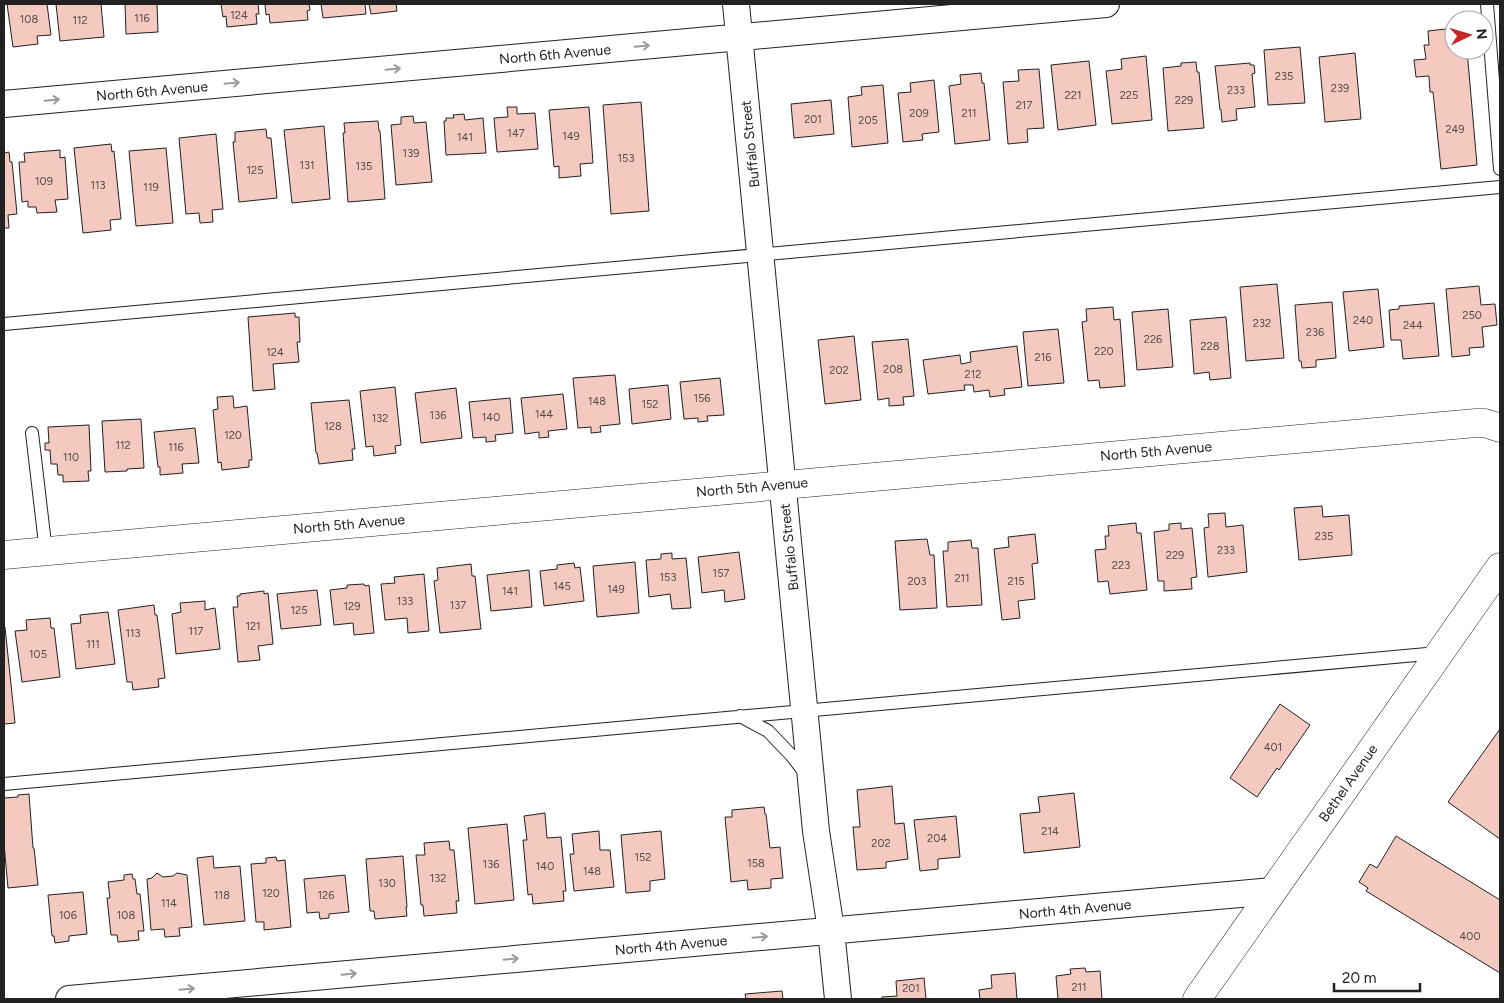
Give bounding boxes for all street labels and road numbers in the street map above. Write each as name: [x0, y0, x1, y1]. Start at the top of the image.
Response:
street label: North 6th Avenue: [498, 41, 612, 68]
street label: North 6th Avenue: [95, 78, 209, 105]
street label: Buffalo Street: [737, 99, 764, 188]
street label: North 5th Avenue: [1099, 438, 1213, 465]
street label: North 5th Avenue: [695, 474, 809, 501]
street label: Buffalo Street: [776, 502, 803, 591]
street label: North 5th Avenue: [292, 511, 406, 538]
street label: Bethel Avenue: [1315, 741, 1382, 825]
street label: North 4th Avenue: [1018, 896, 1132, 923]
street label: North 4th Avenue: [614, 932, 728, 959]

